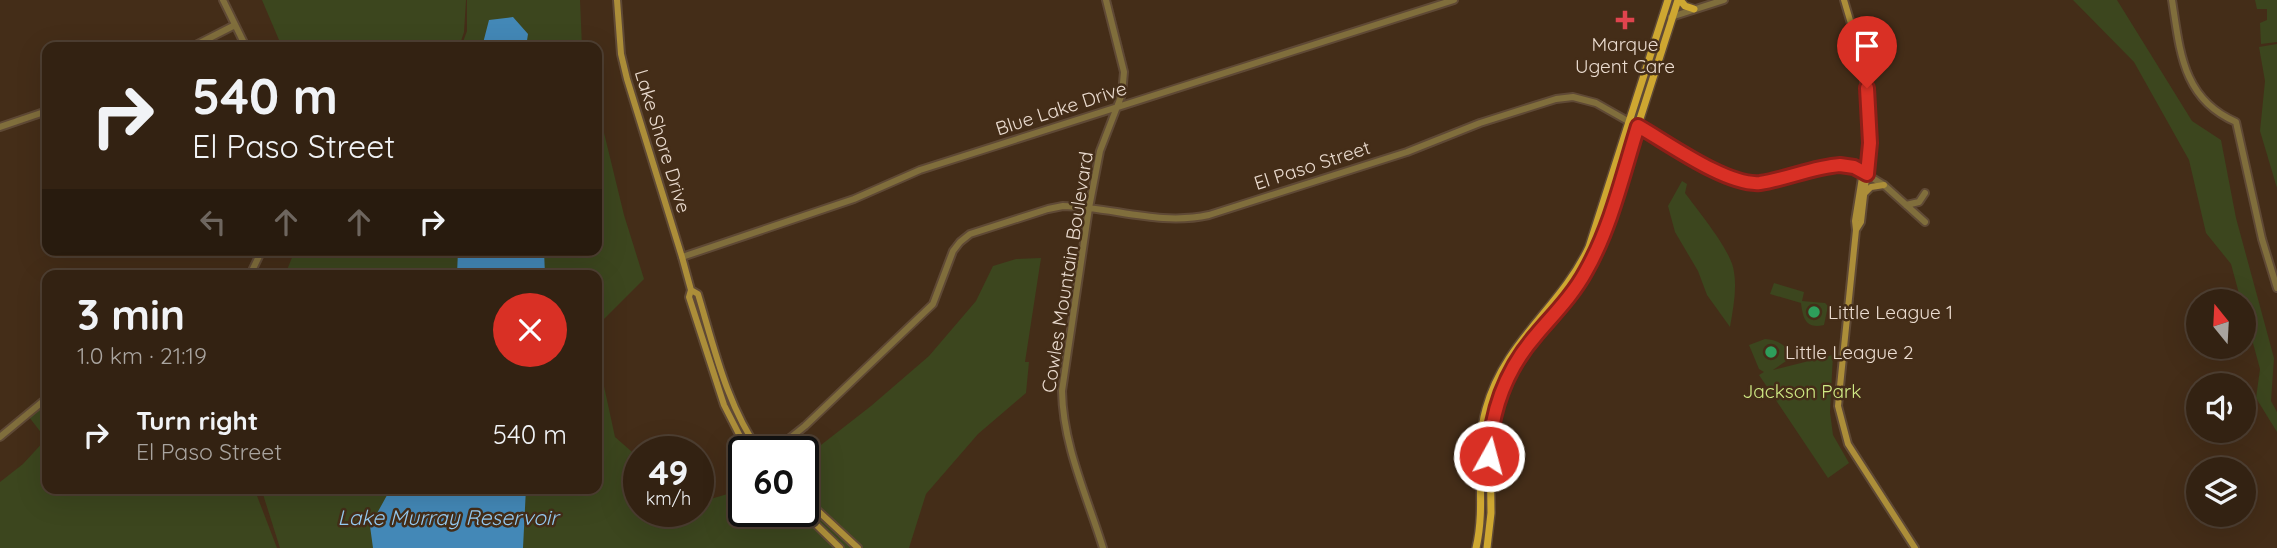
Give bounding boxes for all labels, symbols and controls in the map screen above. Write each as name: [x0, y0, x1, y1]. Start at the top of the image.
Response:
marker: Marque Ugent Care: [1615, 10, 1635, 30]
pin: [1837, 16, 1897, 88]
icon: arrive: [1848, 27, 1886, 65]
place label: Marque Ugent Care: [1575, 32, 1675, 78]
text: 540 m: [192, 65, 338, 126]
street label: Lake Shore Drive: [630, 66, 696, 216]
icon: right: [77, 70, 168, 161]
street label: Blue Lake Drive: [992, 76, 1130, 140]
text: El Paso Street: [192, 126, 395, 166]
street label: El Paso Street: [1251, 135, 1373, 195]
street label: Cowles Mountain Boulevard: [1036, 150, 1098, 394]
icon: left: [194, 203, 232, 241]
icon: ahead: [267, 203, 305, 241]
icon: ahead: [340, 203, 378, 241]
icon: right: [413, 203, 451, 241]
text: 3 min: [77, 288, 185, 341]
north arrow: [2186, 289, 2256, 359]
map controls: [2186, 289, 2256, 527]
button: close: [493, 293, 567, 367]
place label: Little League 1: [1828, 300, 1953, 324]
marker: Little League 1: [1806, 304, 1822, 320]
place label: Little League 2: [1785, 340, 1914, 364]
text: 1.0 km · 21:19: [77, 341, 207, 370]
marker: Little League 2: [1763, 344, 1779, 360]
button: sound: [2186, 373, 2256, 443]
park label: Jackson Park: [1742, 379, 1862, 403]
text: Turn right: [136, 404, 258, 437]
icon: right: [77, 416, 115, 454]
text: 540 m: [493, 418, 567, 451]
position arrow: [1452, 419, 1526, 493]
speed limit sign: 60: [728, 436, 819, 527]
text: El Paso Street: [136, 437, 282, 466]
text: 49: [649, 450, 688, 494]
button: layers: [2186, 457, 2256, 527]
text: km/h: [646, 487, 691, 510]
water label: Lake Murray Reservoir: [338, 504, 561, 530]

